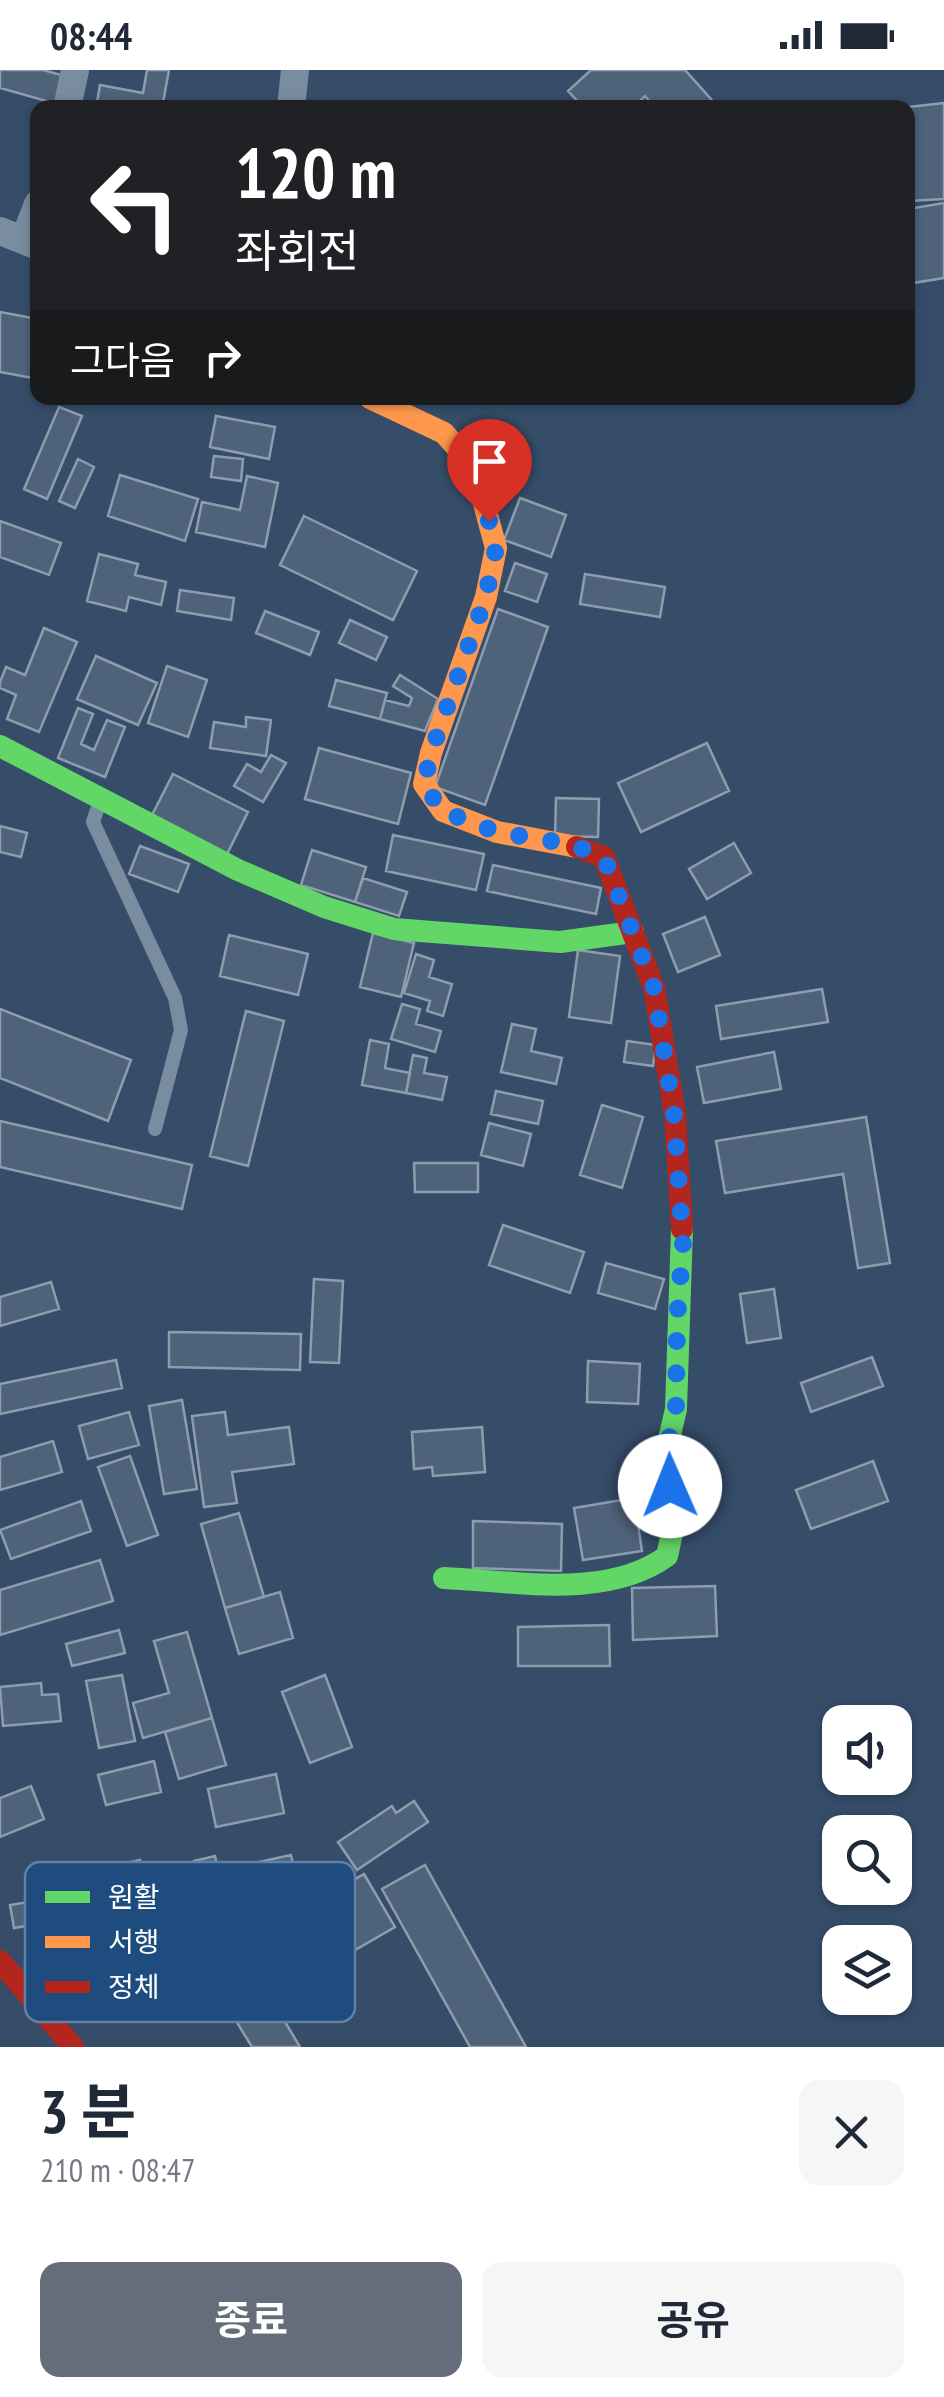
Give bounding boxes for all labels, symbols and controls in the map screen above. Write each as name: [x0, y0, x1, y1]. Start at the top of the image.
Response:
text: 08:44: [50, 11, 132, 60]
text: 120 m: [235, 127, 396, 217]
icon: left: [70, 140, 200, 270]
text: 좌회전: [235, 221, 359, 279]
icon: right: [195, 330, 250, 385]
text: 그다음: [70, 335, 175, 384]
pin: [447, 419, 532, 522]
icon: arrive: [462, 434, 517, 489]
position arrow: [618, 1434, 722, 1538]
map controls: [822, 1705, 912, 2015]
button: sound: [822, 1705, 912, 1795]
button: search: [822, 1815, 912, 1905]
legend: [25, 1862, 355, 2022]
text: 원활: [108, 1878, 160, 1915]
text: 서행: [108, 1923, 160, 1960]
button: layers: [822, 1925, 912, 2015]
text: 정체: [108, 1968, 160, 2005]
text: 3 분: [40, 2072, 136, 2150]
button: close: [799, 2080, 904, 2185]
text: 210 m · 08:47: [40, 2149, 195, 2191]
button: 종료: [40, 2262, 462, 2377]
button: 공유: [482, 2262, 904, 2377]

